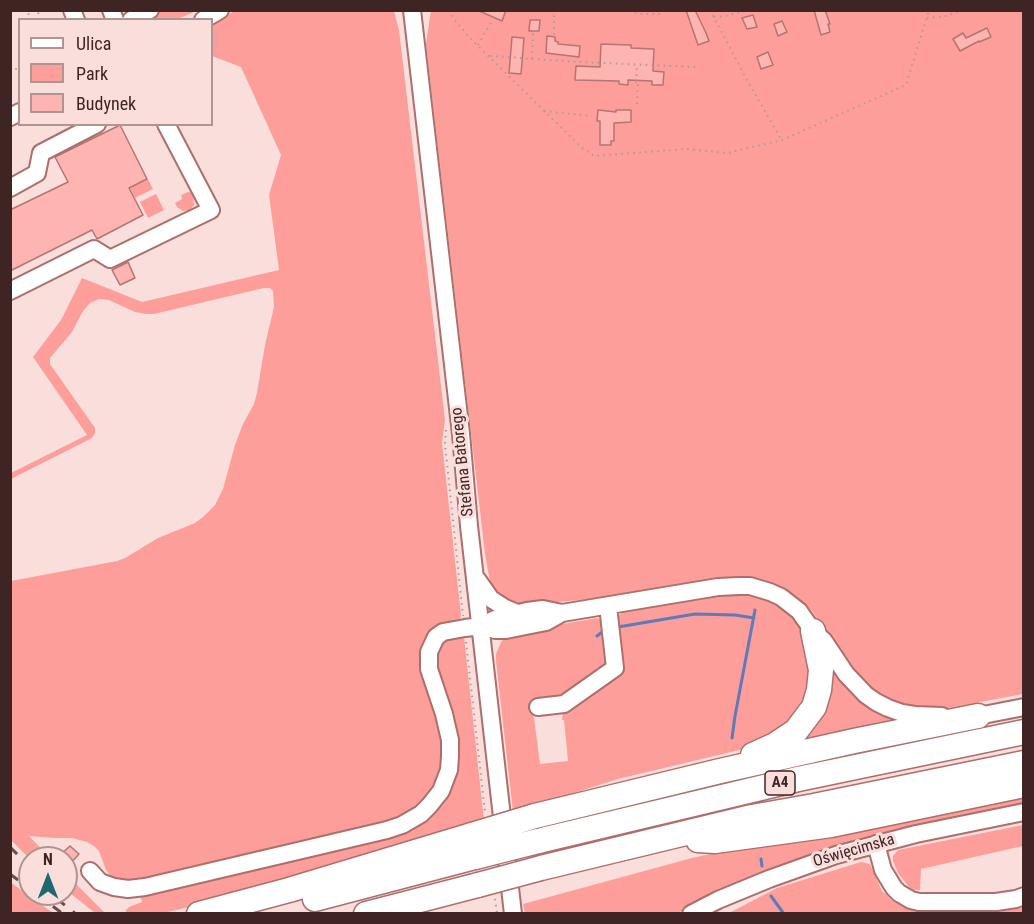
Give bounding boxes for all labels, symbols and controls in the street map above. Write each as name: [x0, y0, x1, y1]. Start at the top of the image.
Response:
legend: [18, 18, 213, 126]
text: Ulica: [76, 33, 111, 54]
text: Park: [76, 63, 108, 84]
text: Budynek: [76, 93, 136, 114]
street label: Stefana Batorego: [448, 407, 478, 517]
road number: A4: [765, 771, 795, 795]
street label: Oświęcimska: [811, 830, 897, 872]
north arrow: [18, 846, 78, 906]
text: N: [43, 850, 53, 869]

